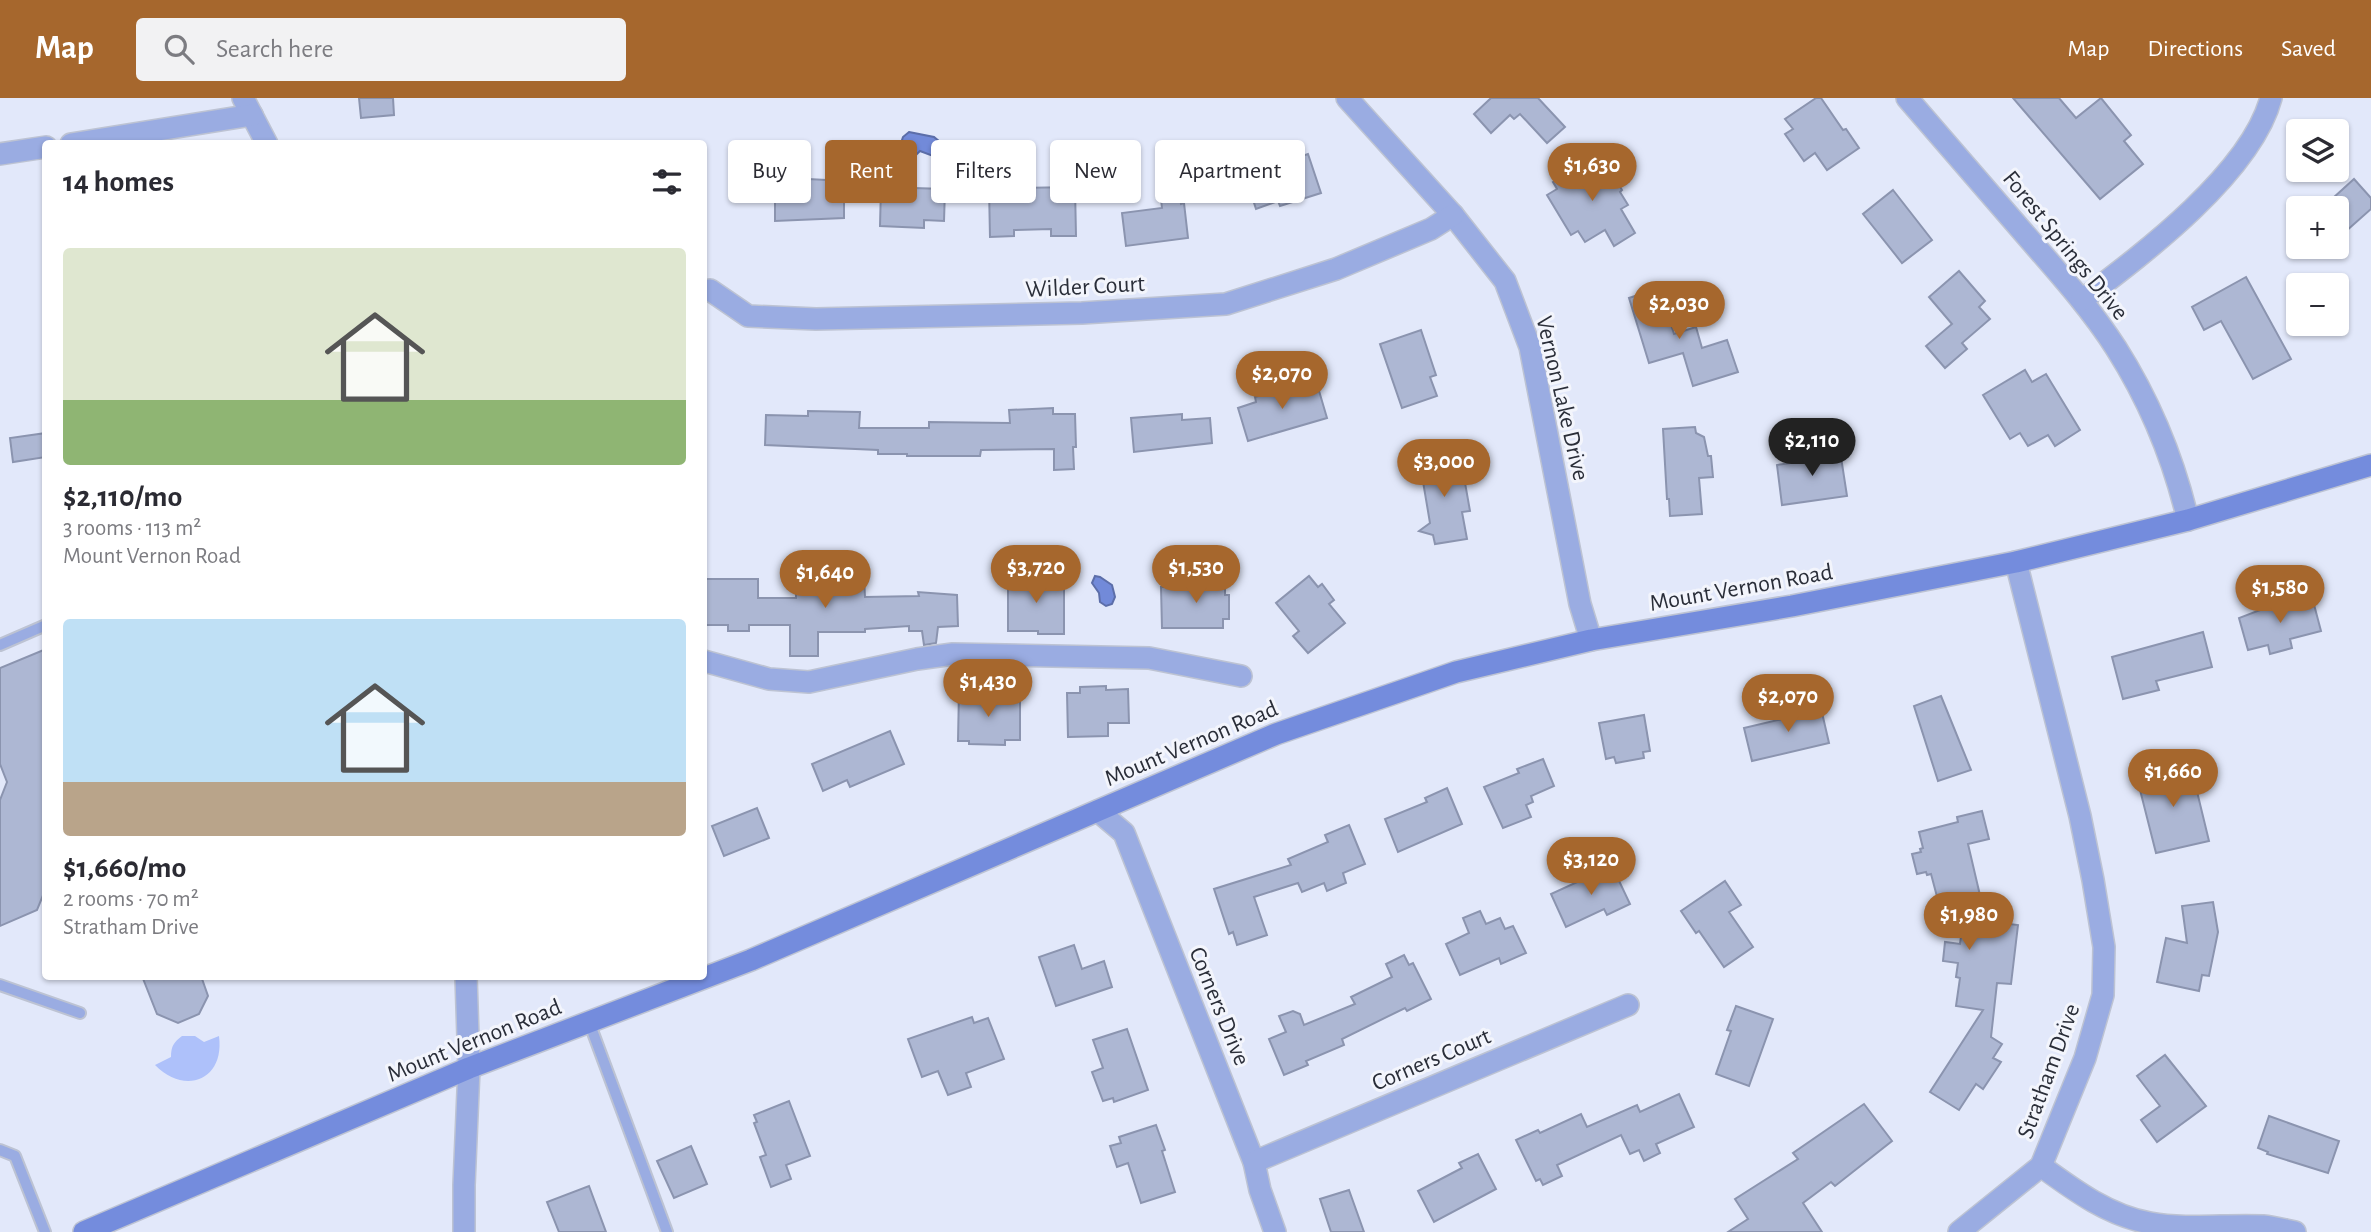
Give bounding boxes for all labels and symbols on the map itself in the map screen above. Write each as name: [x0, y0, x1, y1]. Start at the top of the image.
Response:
pin: $1,630: [1535, 144, 1649, 203]
street label: Forest Springs Drive: [1998, 167, 2132, 325]
street label: Wilder Court: [1025, 272, 1146, 302]
pin: $2,030: [1622, 282, 1736, 341]
street label: Vernon Lake Drive: [1531, 314, 1593, 483]
pin: $2,070: [1225, 352, 1339, 411]
pin: $2,110: [1755, 418, 1869, 478]
pin: $3,000: [1387, 440, 1501, 499]
pin: $3,720: [979, 546, 1093, 605]
pin: $1,530: [1139, 546, 1253, 605]
pin: $1,640: [768, 550, 882, 610]
street label: Mount Vernon Road: [1648, 560, 1835, 616]
pin: $1,580: [2223, 566, 2337, 625]
pin: $1,430: [931, 660, 1045, 719]
pin: $2,070: [1731, 674, 1845, 734]
street label: Mount Vernon Road: [1101, 697, 1281, 791]
pin: $1,660: [2116, 750, 2230, 809]
pin: $3,120: [1534, 838, 1648, 897]
pin: $1,980: [1912, 892, 2026, 952]
street label: Corners Drive: [1184, 944, 1254, 1069]
street label: Mount Vernon Road: [384, 995, 565, 1087]
street label: Stratham Drive: [2013, 1001, 2084, 1142]
street label: Corners Court: [1368, 1024, 1495, 1096]

